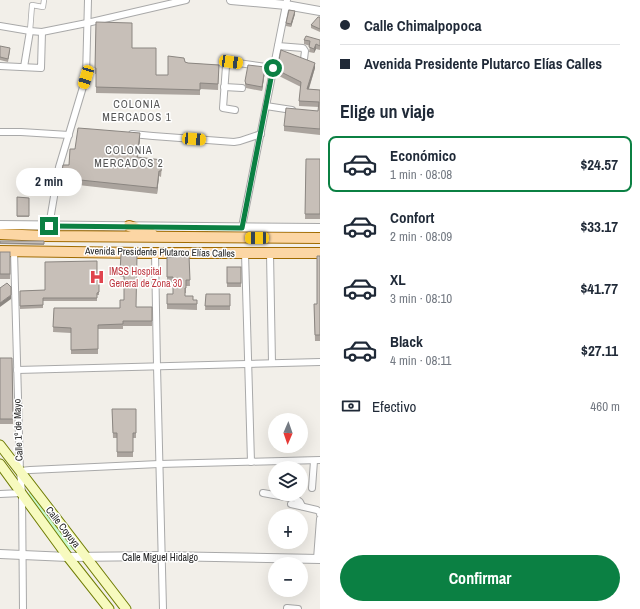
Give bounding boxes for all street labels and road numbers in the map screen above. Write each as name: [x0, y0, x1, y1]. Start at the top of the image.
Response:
street label: Avenida Presidente Plutarco Elías Calles: [84, 244, 235, 260]
street label: Calle 1º de Mayo: [10, 398, 26, 461]
street label: Calle Coyuya: [43, 504, 83, 551]
street label: Calle Miguel Hidalgo: [122, 551, 198, 564]

